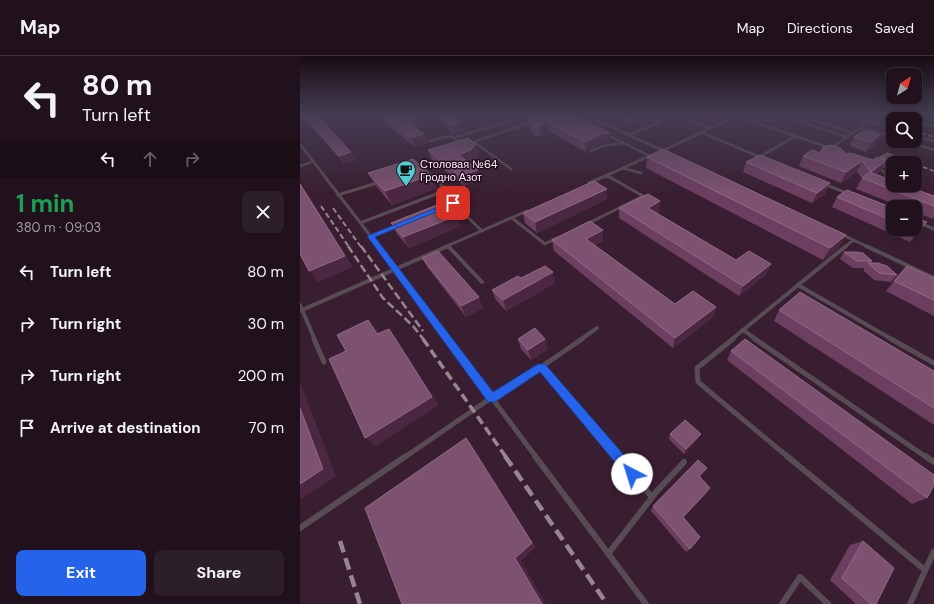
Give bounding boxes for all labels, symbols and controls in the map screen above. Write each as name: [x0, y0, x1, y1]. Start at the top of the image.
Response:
text: Map: [20, 15, 60, 40]
text: Map: [737, 19, 765, 37]
text: Directions: [787, 19, 853, 37]
text: Saved: [875, 19, 914, 37]
text: 80 m: [82, 67, 152, 104]
north arrow: [886, 68, 922, 104]
map controls: [886, 68, 922, 236]
icon: left: [16, 72, 68, 124]
text: Turn left: [82, 103, 151, 127]
button: search: [886, 112, 922, 148]
icon: left: [97, 148, 119, 170]
icon: ahead: [139, 148, 161, 170]
icon: right: [181, 148, 203, 170]
button: +: [886, 156, 922, 192]
place label: Столовая №64 Гродно Азот: [420, 157, 498, 184]
cafe icon: Столовая №64 Гродно Азот: [395, 159, 417, 187]
pin: [436, 186, 470, 220]
text: 1 min: [16, 188, 74, 219]
button: close: [242, 191, 284, 233]
icon: arrive: [442, 192, 464, 214]
button: −: [886, 200, 922, 236]
text: 380 m · 09:03: [16, 219, 101, 236]
icon: left: [16, 261, 38, 283]
text: Turn left: [50, 262, 111, 282]
text: 80 m: [247, 262, 284, 282]
icon: right: [16, 313, 38, 335]
text: Turn right: [50, 314, 121, 334]
text: 30 m: [248, 314, 284, 334]
icon: right: [16, 365, 38, 387]
text: Turn right: [50, 366, 121, 386]
text: 200 m: [238, 366, 284, 386]
icon: arrive: [16, 417, 38, 439]
text: Arrive at destination: [50, 418, 201, 438]
text: 70 m: [249, 418, 284, 438]
position arrow: [611, 453, 653, 495]
button: Exit: [16, 550, 146, 596]
button: Share: [154, 550, 284, 596]

